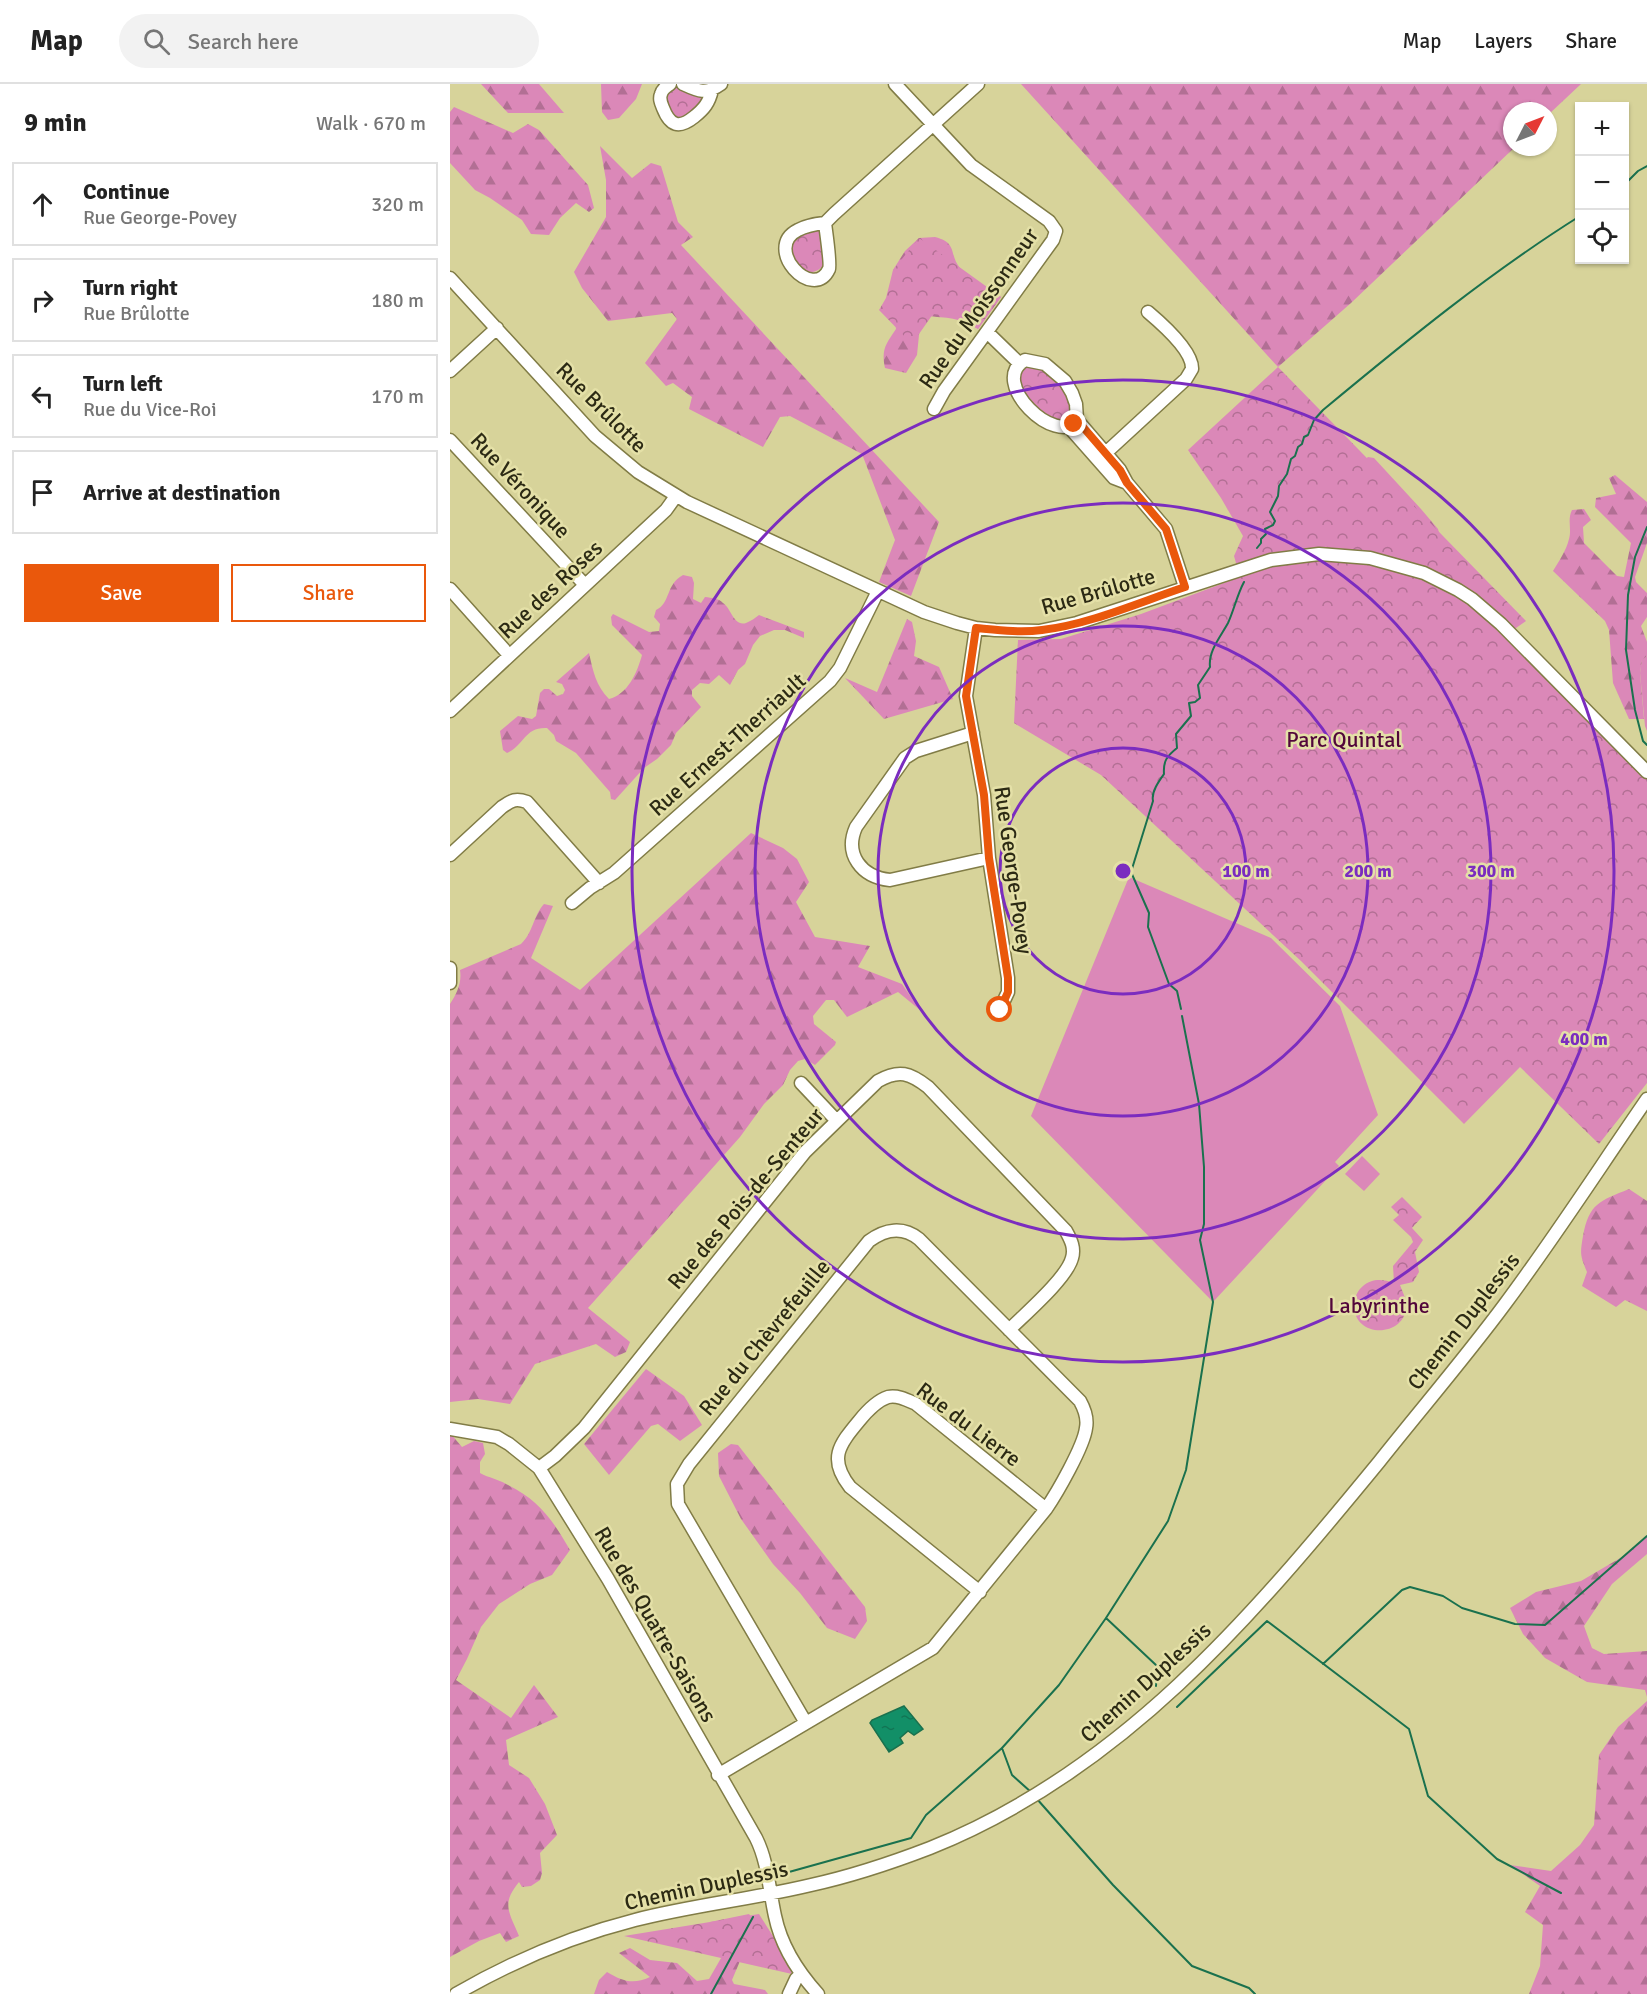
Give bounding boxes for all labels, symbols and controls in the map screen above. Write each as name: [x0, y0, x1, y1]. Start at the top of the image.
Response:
search box: [119, 14, 539, 68]
text: Map: [30, 24, 83, 58]
icon: search: [140, 25, 173, 58]
text: Search here: [188, 28, 299, 55]
text: Map: [1403, 28, 1441, 54]
text: Layers: [1474, 28, 1532, 54]
text: Share: [1565, 28, 1617, 54]
north arrow: [1503, 102, 1557, 156]
map controls: [1575, 102, 1629, 264]
button: +: [1575, 102, 1629, 156]
text: 9 min: [24, 107, 87, 139]
text: Walk · 670 m: [316, 111, 426, 136]
button: −: [1575, 156, 1629, 210]
text: Continue: [83, 178, 170, 205]
icon: ahead: [26, 188, 59, 221]
text: 320 m: [371, 192, 424, 217]
text: Rue George-Povey: [83, 205, 237, 230]
button: locate: [1575, 210, 1629, 264]
street label: Rue du Moissonneur: [913, 223, 1044, 394]
text: Turn right: [83, 274, 178, 301]
icon: right: [26, 284, 59, 317]
text: 180 m: [371, 288, 424, 313]
text: Rue Brûlotte: [83, 301, 190, 326]
street label: Rue Brûlotte: [551, 356, 653, 458]
text: Turn left: [83, 370, 163, 397]
icon: left: [26, 380, 59, 413]
text: 170 m: [371, 384, 424, 409]
text: Rue du Vice-Roi: [83, 397, 217, 422]
route end: [1060, 410, 1086, 436]
street label: Rue Véronique: [465, 427, 576, 544]
icon: arrive: [26, 476, 59, 509]
text: Arrive at destination: [83, 479, 280, 506]
street label: Rue des Roses: [493, 534, 608, 644]
street label: Rue Brûlotte: [1038, 562, 1158, 621]
button: Save: [24, 564, 219, 622]
button: Share: [231, 564, 426, 622]
street label: Rue Ernest-Therriault: [643, 667, 811, 822]
park label: Parc Quintal: [1286, 726, 1402, 753]
street label: Rue George-Povey: [988, 784, 1039, 956]
text: 100 m: [1222, 860, 1270, 882]
text: 200 m: [1344, 860, 1392, 882]
text: 300 m: [1467, 860, 1515, 882]
centre of rings: [1113, 861, 1133, 881]
route start: [986, 996, 1012, 1022]
text: 400 m: [1560, 1028, 1608, 1050]
street label: Rue des Pois-de-Senteur: [662, 1102, 829, 1295]
street label: Chemin Duplessis: [1401, 1247, 1525, 1395]
street label: Rue du Chèvrefeuille: [693, 1254, 836, 1421]
park label: Labyrinthe: [1328, 1292, 1430, 1319]
street label: Rue du Lierre: [911, 1376, 1026, 1472]
street label: Rue des Quatre-Saisons: [589, 1522, 723, 1727]
street label: Chemin Duplessis: [1074, 1617, 1216, 1748]
street label: Chemin Duplessis: [622, 1855, 790, 1916]

